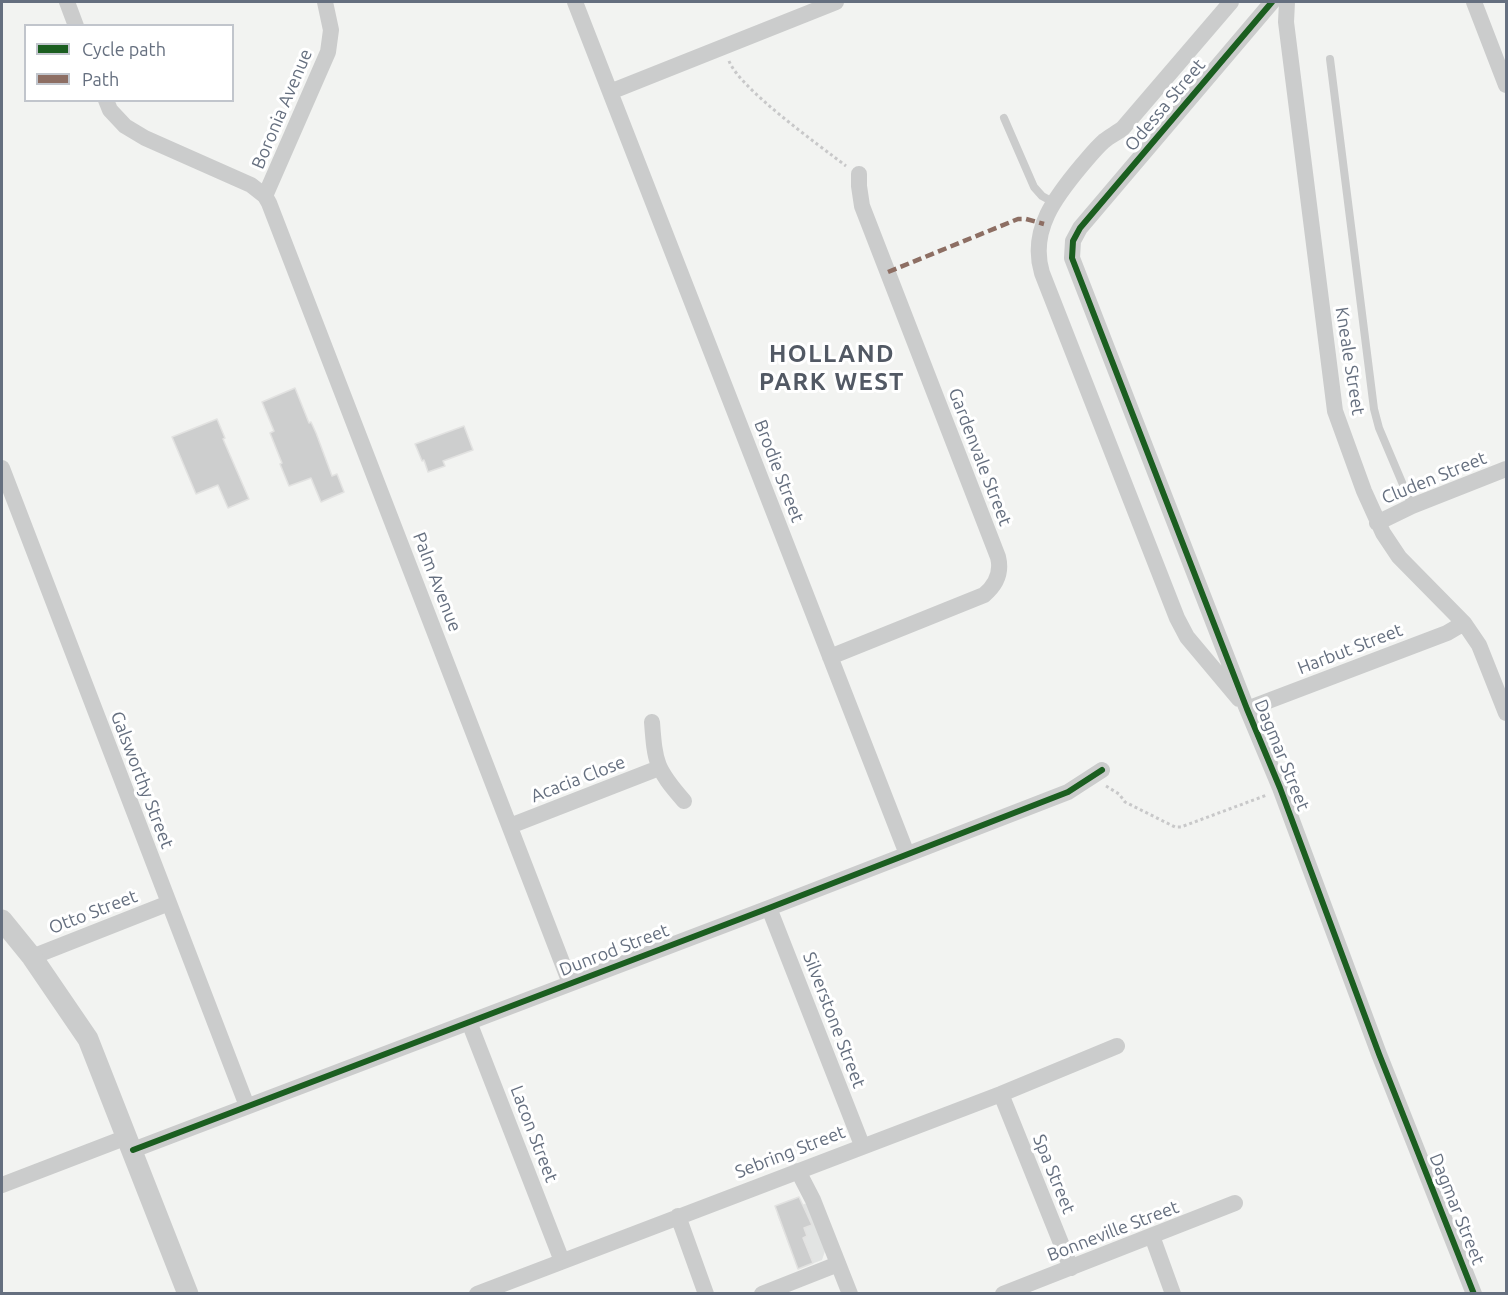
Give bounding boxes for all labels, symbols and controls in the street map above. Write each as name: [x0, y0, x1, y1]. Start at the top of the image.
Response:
legend: [24, 24, 234, 102]
text: Cycle path: [82, 39, 166, 59]
street label: Boronia Avenue: [247, 46, 317, 172]
street label: Odessa Street: [1120, 55, 1210, 155]
text: Path: [82, 69, 119, 89]
street label: Kneale Street: [1331, 305, 1369, 417]
district label: HOLLAND PARK WEST: [759, 340, 905, 396]
street label: Gardenvale Street: [944, 385, 1016, 529]
street label: Brodie Street: [750, 417, 808, 525]
street label: Cluden Street: [1378, 447, 1490, 509]
street label: Palm Avenue: [408, 529, 466, 635]
street label: Harbut Street: [1294, 619, 1406, 679]
street label: Dagmar Street: [1250, 696, 1314, 814]
street label: Galsworthy Street: [106, 708, 178, 852]
street label: Acacia Close: [528, 751, 628, 807]
street label: Otto Street: [46, 885, 140, 939]
street label: Dunrod Street: [556, 919, 672, 981]
street label: Silverstone Street: [798, 949, 870, 1091]
street label: Lacon Street: [506, 1083, 562, 1185]
street label: Sebring Street: [732, 1121, 848, 1183]
street label: Spa Street: [1028, 1131, 1080, 1217]
street label: Dagmar Street: [1425, 1150, 1489, 1268]
street label: Bonneville Street: [1044, 1196, 1182, 1266]

